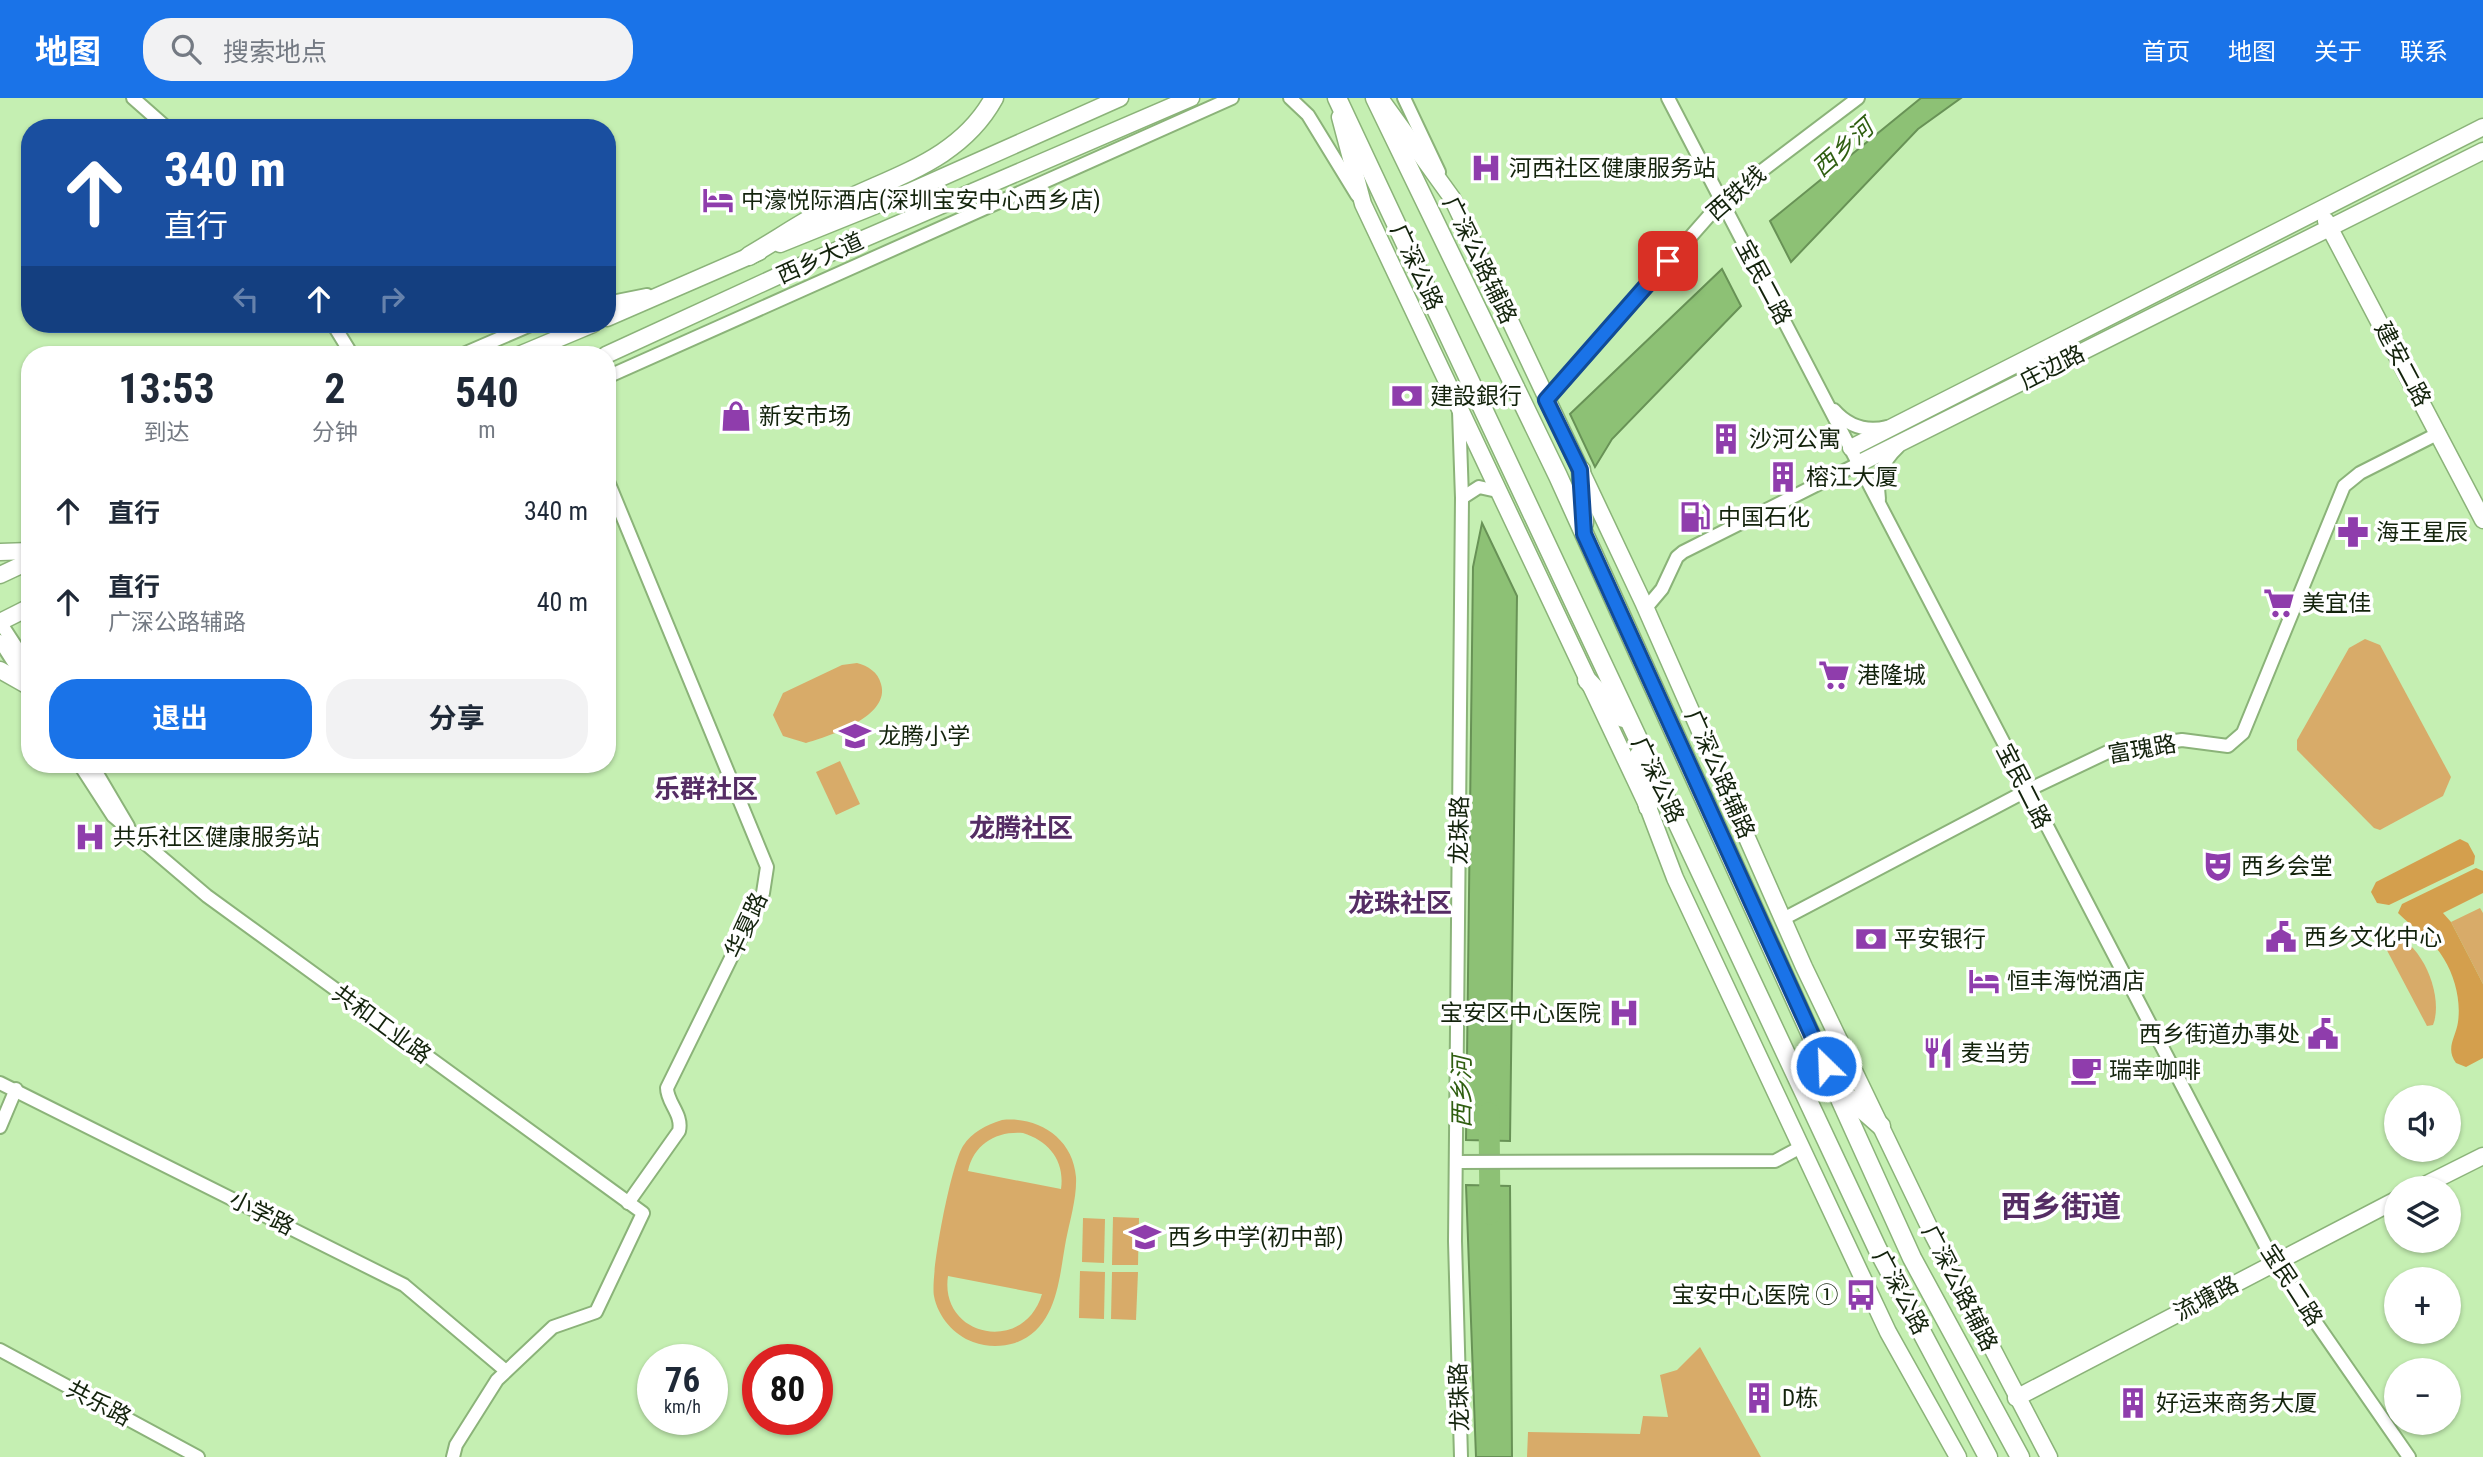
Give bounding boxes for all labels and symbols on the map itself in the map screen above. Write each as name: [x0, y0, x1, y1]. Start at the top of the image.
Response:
water label: 西乡河: [1807, 111, 1882, 182]
hospital icon: 河西社区健康服务站: [1469, 151, 1503, 185]
place label: 河西社区健康服务站: [1509, 155, 1716, 182]
street label: 西铁线: [1701, 161, 1771, 226]
hotel icon: 中濠悦际酒店(深圳宝安中心西乡店): [701, 183, 735, 217]
place label: 中濠悦际酒店(深圳宝安中心西乡店): [741, 187, 1101, 214]
street label: 广深公路辅路: [1437, 192, 1522, 328]
street label: 广深公路: [1385, 220, 1448, 315]
street label: 西乡大道: [773, 227, 868, 289]
pin: [1638, 231, 1698, 291]
street label: 宝民二路: [1730, 235, 1797, 329]
street label: 建安二路: [2369, 317, 2436, 411]
street label: 庄边路: [2015, 340, 2089, 395]
bank icon: 建設銀行: [1390, 379, 1424, 413]
place label: 建設銀行: [1430, 383, 1522, 410]
shop icon: 新安市场: [719, 399, 753, 433]
place label: 新安市场: [759, 403, 851, 430]
building icon: 沙河公寓: [1709, 422, 1743, 456]
place label: 沙河公寓: [1749, 426, 1841, 453]
building icon: 榕江大厦: [1766, 460, 1800, 494]
place label: 榕江大厦: [1806, 464, 1898, 491]
fuel station icon: 中国石化: [1678, 500, 1712, 534]
place label: 中国石化: [1718, 504, 1810, 531]
pharmacy icon: 海王星辰: [2336, 515, 2370, 549]
place label: 海王星辰: [2376, 519, 2468, 546]
supermarket icon: 美宜佳: [2262, 586, 2296, 620]
place label: 美宜佳: [2302, 590, 2371, 617]
supermarket icon: 港隆城: [1817, 658, 1851, 692]
place label: 港隆城: [1857, 662, 1926, 689]
street label: 广深公路辅路: [1679, 706, 1760, 843]
school or university icon: 龙腾小学: [838, 719, 872, 753]
place label: 龙腾小学: [878, 723, 970, 750]
street label: 富瑰路: [2106, 730, 2178, 769]
street label: 广深公路: [1626, 733, 1689, 828]
street label: 宝民二路: [1991, 739, 2056, 833]
district label: 乐群社区: [654, 774, 758, 804]
street label: 龙珠路: [1445, 795, 1474, 865]
district label: 龙腾社区: [969, 813, 1073, 843]
hospital icon: 共乐社区健康服务站: [73, 820, 107, 854]
place label: 共乐社区健康服务站: [113, 824, 320, 851]
theatre icon: 西乡会堂: [2201, 849, 2235, 883]
place label: 西乡会堂: [2241, 853, 2333, 880]
street label: 华夏路: [720, 888, 773, 962]
district label: 龙珠社区: [1348, 888, 1452, 918]
public building icon: 西乡文化中心: [2264, 920, 2298, 954]
bank icon: 平安银行: [1854, 922, 1888, 956]
place label: 西乡文化中心: [2304, 924, 2442, 951]
place label: 平安银行: [1894, 926, 1986, 953]
hotel icon: 恒丰海悦酒店: [1967, 964, 2001, 998]
place label: 恒丰海悦酒店: [2007, 968, 2145, 995]
street label: 共和工业路: [327, 980, 436, 1069]
hospital icon: 宝安区中心医院: [1607, 996, 1641, 1030]
place label: 宝安区中心医院: [1440, 1000, 1601, 1027]
public building icon: 西乡街道办事处: [2306, 1017, 2340, 1051]
place label: 西乡街道办事处: [2139, 1021, 2300, 1048]
position arrow: [1789, 1029, 1863, 1103]
restaurant icon: 麦当劳: [1921, 1036, 1955, 1070]
place label: 麦当劳: [1961, 1040, 2030, 1067]
water label: 西乡河: [1448, 1052, 1476, 1128]
cafe icon: 瑞幸咖啡: [2069, 1053, 2103, 1087]
place label: 瑞幸咖啡: [2109, 1057, 2201, 1084]
street label: 小学路: [225, 1186, 299, 1241]
district label: 西乡街道: [2001, 1189, 2121, 1224]
school or university icon: 西乡中学(初中部): [1128, 1220, 1162, 1254]
street label: 广深公路辅路: [1916, 1221, 2003, 1356]
place label: 西乡中学(初中部): [1168, 1224, 1344, 1251]
street label: 宝民二路: [2255, 1239, 2328, 1331]
street label: 广深公路: [1867, 1245, 1934, 1339]
street label: 流塘路: [2169, 1270, 2243, 1327]
bus stop icon: 宝安中心医院 ①: [1844, 1278, 1878, 1312]
place label: 宝安中心医院 ①: [1672, 1282, 1838, 1309]
speed limit sign: 80: [742, 1344, 833, 1435]
street label: 龙珠路: [1445, 1362, 1474, 1432]
street label: 共乐路: [62, 1375, 136, 1432]
building icon: D栋: [1742, 1381, 1776, 1415]
place label: D栋: [1782, 1385, 1818, 1412]
building icon: 好运来商务大厦: [2116, 1386, 2150, 1420]
place label: 好运来商务大厦: [2156, 1390, 2317, 1417]

